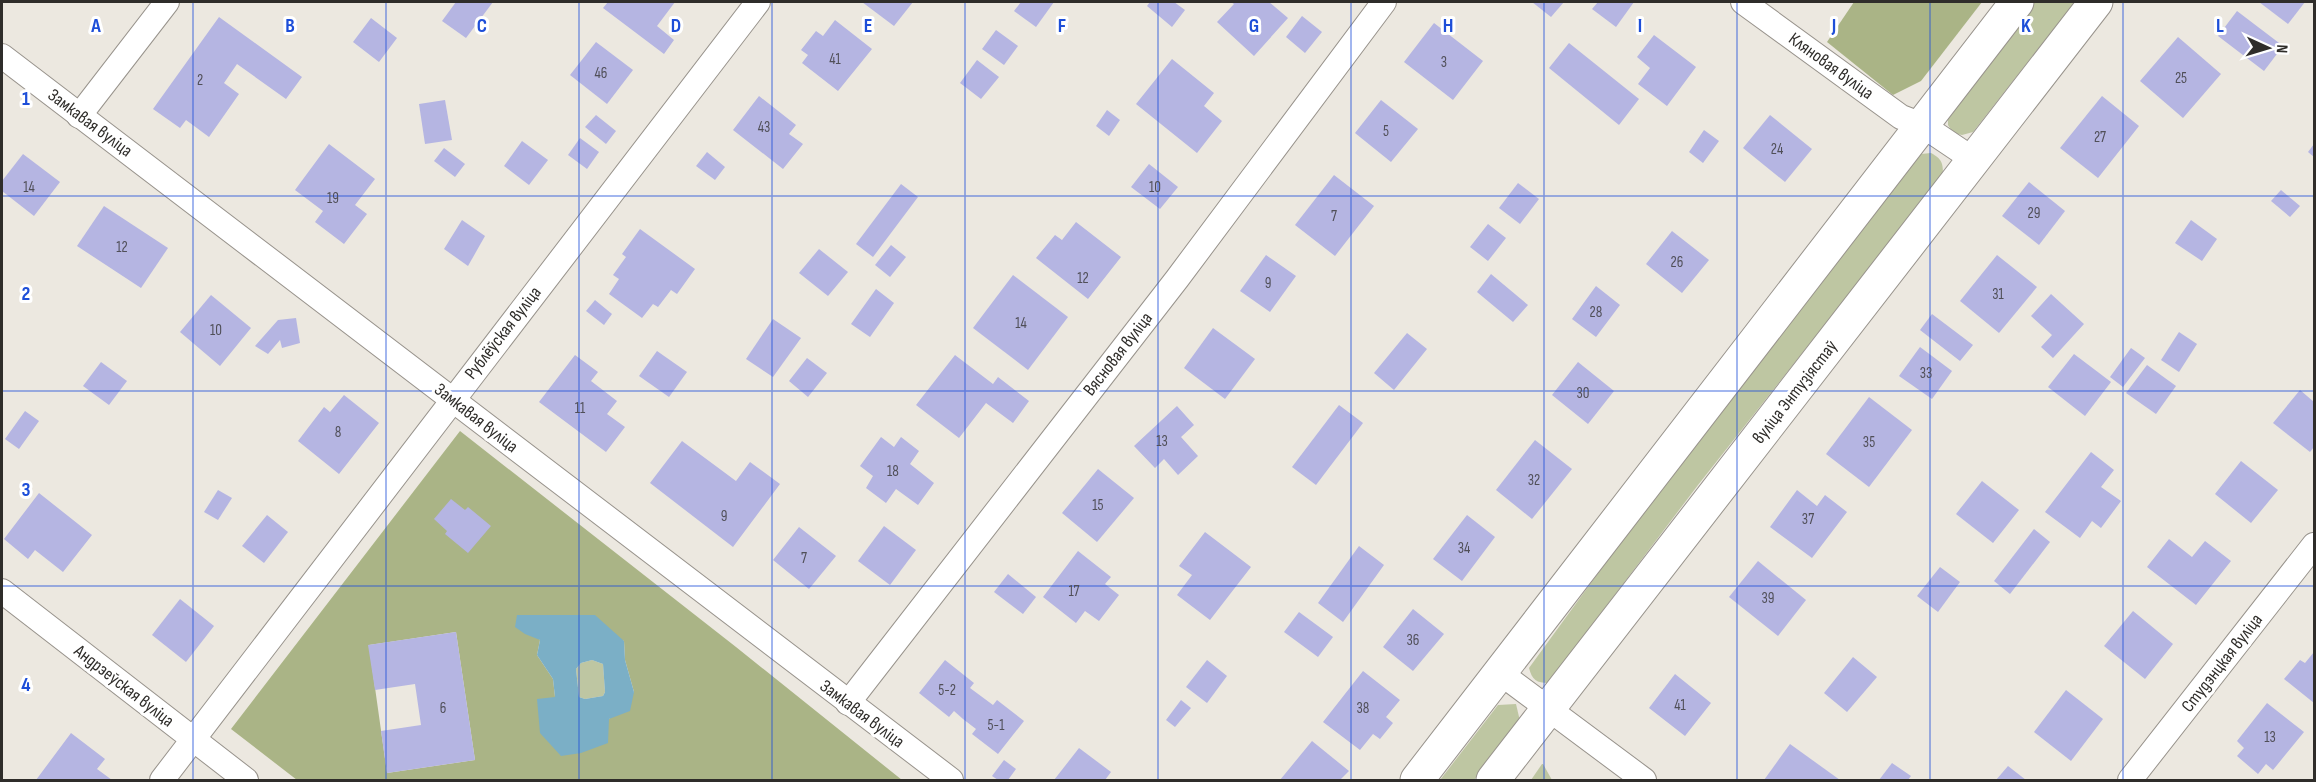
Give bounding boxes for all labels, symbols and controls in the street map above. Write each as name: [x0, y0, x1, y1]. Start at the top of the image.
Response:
text: A: [90, 14, 101, 38]
text: B: [285, 14, 295, 38]
text: C: [477, 14, 487, 38]
text: D: [671, 14, 681, 38]
text: E: [864, 14, 872, 38]
text: F: [1058, 14, 1066, 38]
text: G: [1249, 14, 1259, 38]
text: H: [1443, 14, 1453, 38]
text: I: [1638, 14, 1642, 38]
text: J: [1831, 14, 1836, 38]
text: K: [2021, 14, 2031, 38]
text: L: [2216, 14, 2224, 38]
north arrow: [2238, 18, 2298, 78]
street label: Кляновая вуліца: [1785, 28, 1878, 104]
text: N: [2272, 44, 2291, 54]
house number: 41: [829, 50, 842, 69]
house number: 3: [1441, 53, 1447, 72]
house number: 46: [595, 64, 607, 83]
house number: 25: [2175, 69, 2187, 88]
house number: 2: [197, 71, 203, 90]
street label: Замкавая вуліца: [44, 84, 136, 162]
text: 1: [22, 87, 30, 111]
house number: 43: [758, 118, 770, 137]
house number: 5: [1383, 122, 1389, 141]
house number: 27: [2094, 128, 2106, 147]
house number: 24: [1771, 140, 1783, 159]
house number: 14: [23, 178, 35, 197]
house number: 10: [1149, 178, 1161, 197]
house number: 19: [327, 189, 339, 208]
house number: 29: [2028, 204, 2040, 223]
house number: 7: [1331, 207, 1337, 226]
house number: 12: [116, 238, 128, 257]
house number: 26: [1671, 253, 1683, 272]
house number: 12: [1077, 269, 1089, 288]
house number: 9: [1265, 274, 1271, 293]
text: 2: [22, 282, 30, 306]
street label: Рублёўская вуліца: [460, 282, 546, 383]
house number: 31: [1992, 285, 2005, 304]
house number: 28: [1590, 303, 1602, 322]
street label: Вясновая вуліца: [1079, 308, 1157, 400]
house number: 14: [1015, 314, 1027, 333]
house number: 10: [210, 321, 222, 340]
street label: вуліца Энтузіястаў: [1748, 336, 1842, 448]
house number: 33: [1920, 364, 1932, 383]
street label: Замкавая вуліца: [430, 379, 522, 457]
house number: 30: [1577, 384, 1589, 403]
house number: 11: [575, 399, 586, 418]
house number: 8: [335, 423, 341, 442]
house number: 13: [1156, 432, 1168, 451]
house number: 35: [1863, 433, 1875, 452]
house number: 18: [887, 462, 899, 481]
house number: 32: [1528, 471, 1540, 490]
text: 3: [22, 478, 31, 502]
house number: 15: [1092, 496, 1104, 515]
house number: 9: [721, 507, 727, 526]
house number: 37: [1802, 510, 1814, 529]
house number: 34: [1458, 539, 1470, 558]
house number: 7: [801, 549, 807, 568]
house number: 17: [1068, 582, 1080, 601]
house number: 39: [1762, 589, 1774, 608]
street label: Студэнцкая вуліца: [2177, 610, 2267, 716]
house number: 36: [1407, 631, 1419, 650]
street label: Андрэеўская вуліца: [69, 640, 178, 732]
text: 4: [21, 673, 31, 697]
street label: Замкавая вуліца: [816, 675, 908, 753]
house number: 5-2: [938, 681, 956, 700]
house number: 41: [1674, 696, 1687, 715]
house number: 6: [440, 699, 446, 718]
house number: 38: [1357, 699, 1369, 718]
house number: 5-1: [988, 716, 1005, 735]
house number: 13: [2264, 728, 2276, 747]

